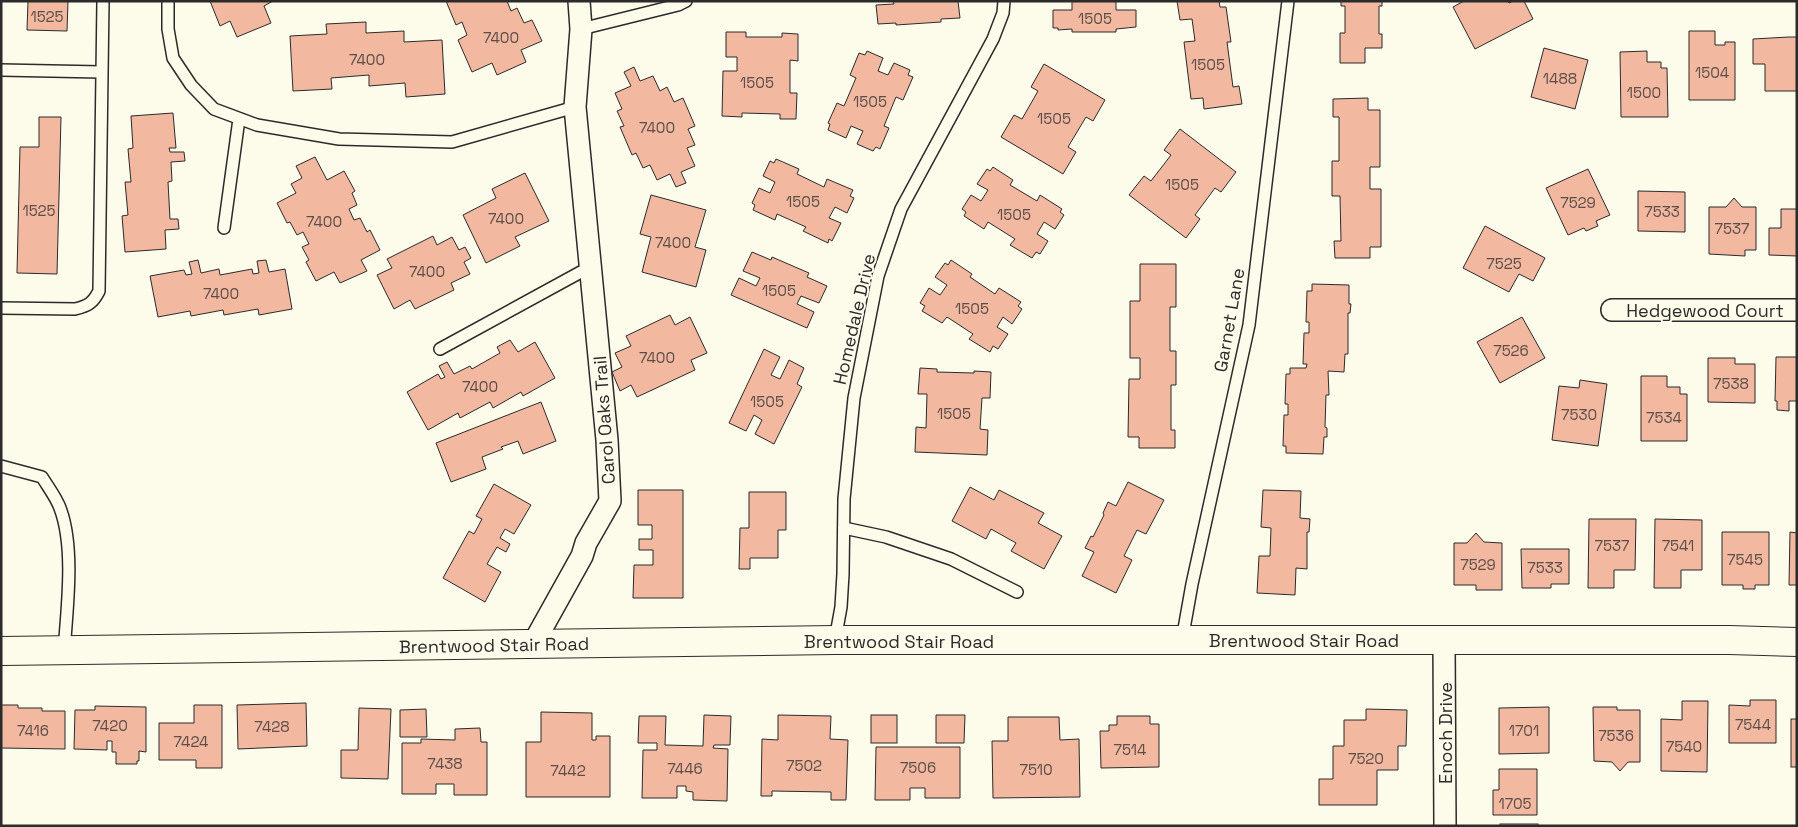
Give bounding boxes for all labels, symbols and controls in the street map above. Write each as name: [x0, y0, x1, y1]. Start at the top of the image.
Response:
house number: 1525: [30, 7, 64, 26]
house number: 1505: [1078, 9, 1112, 28]
house number: 7400: [483, 28, 519, 47]
house number: 7400: [349, 50, 385, 69]
house number: 1505: [1191, 55, 1225, 74]
house number: 1504: [1695, 63, 1729, 82]
house number: 1488: [1543, 69, 1577, 88]
house number: 1505: [740, 73, 774, 92]
house number: 1500: [1627, 83, 1661, 102]
house number: 1505: [853, 92, 887, 111]
house number: 1505: [1037, 109, 1071, 128]
house number: 7400: [639, 118, 675, 137]
house number: 1505: [1165, 175, 1199, 194]
house number: 1505: [786, 192, 820, 211]
house number: 7529: [1560, 193, 1596, 212]
house number: 1525: [22, 201, 56, 220]
house number: 7533: [1644, 202, 1680, 221]
house number: 1505: [997, 205, 1031, 224]
house number: 7400: [488, 209, 524, 228]
house number: 7400: [306, 212, 342, 231]
house number: 7537: [1715, 219, 1749, 238]
house number: 7400: [655, 233, 691, 252]
street label: Homedale Drive: [828, 251, 880, 387]
house number: 7525: [1486, 254, 1522, 273]
house number: 7400: [409, 262, 445, 281]
street label: Garnet Lane: [1209, 266, 1249, 374]
house number: 1505: [762, 281, 796, 300]
house number: 7400: [203, 284, 239, 303]
house number: 1505: [955, 299, 989, 318]
street label: Hedgewood Court: [1626, 299, 1784, 322]
house number: 7526: [1493, 341, 1529, 360]
house number: 7400: [639, 348, 675, 367]
street label: Carol Oaks Trail: [588, 355, 620, 485]
house number: 7538: [1713, 374, 1749, 393]
house number: 7400: [462, 377, 498, 396]
house number: 1505: [750, 392, 784, 411]
house number: 1505: [937, 404, 971, 423]
house number: 7530: [1561, 405, 1597, 424]
house number: 7534: [1646, 408, 1682, 427]
house number: 7537: [1595, 536, 1629, 555]
house number: 7541: [1662, 536, 1694, 555]
house number: 7545: [1727, 550, 1763, 569]
house number: 7529: [1460, 555, 1496, 574]
house number: 7533: [1527, 558, 1563, 577]
street label: Brentwood Stair Road: [1209, 629, 1399, 652]
street label: Brentwood Stair Road: [804, 630, 994, 653]
street label: Brentwood Stair Road: [399, 632, 589, 658]
street label: Enoch Drive: [1434, 682, 1457, 784]
house number: 7544: [1735, 715, 1771, 734]
house number: 7420: [92, 716, 128, 735]
house number: 7428: [254, 717, 290, 736]
house number: 7416: [17, 721, 49, 740]
house number: 1701: [1509, 721, 1539, 740]
house number: 7536: [1598, 726, 1634, 745]
house number: 7424: [174, 732, 208, 751]
house number: 7540: [1666, 737, 1702, 756]
house number: 7514: [1114, 740, 1146, 759]
house number: 7520: [1348, 749, 1384, 768]
house number: 7438: [427, 754, 463, 773]
house number: 7502: [786, 756, 822, 775]
house number: 7506: [900, 758, 936, 777]
house number: 7446: [667, 759, 703, 778]
house number: 7510: [1019, 760, 1053, 779]
house number: 7442: [550, 761, 586, 780]
house number: 1705: [1498, 794, 1532, 813]

